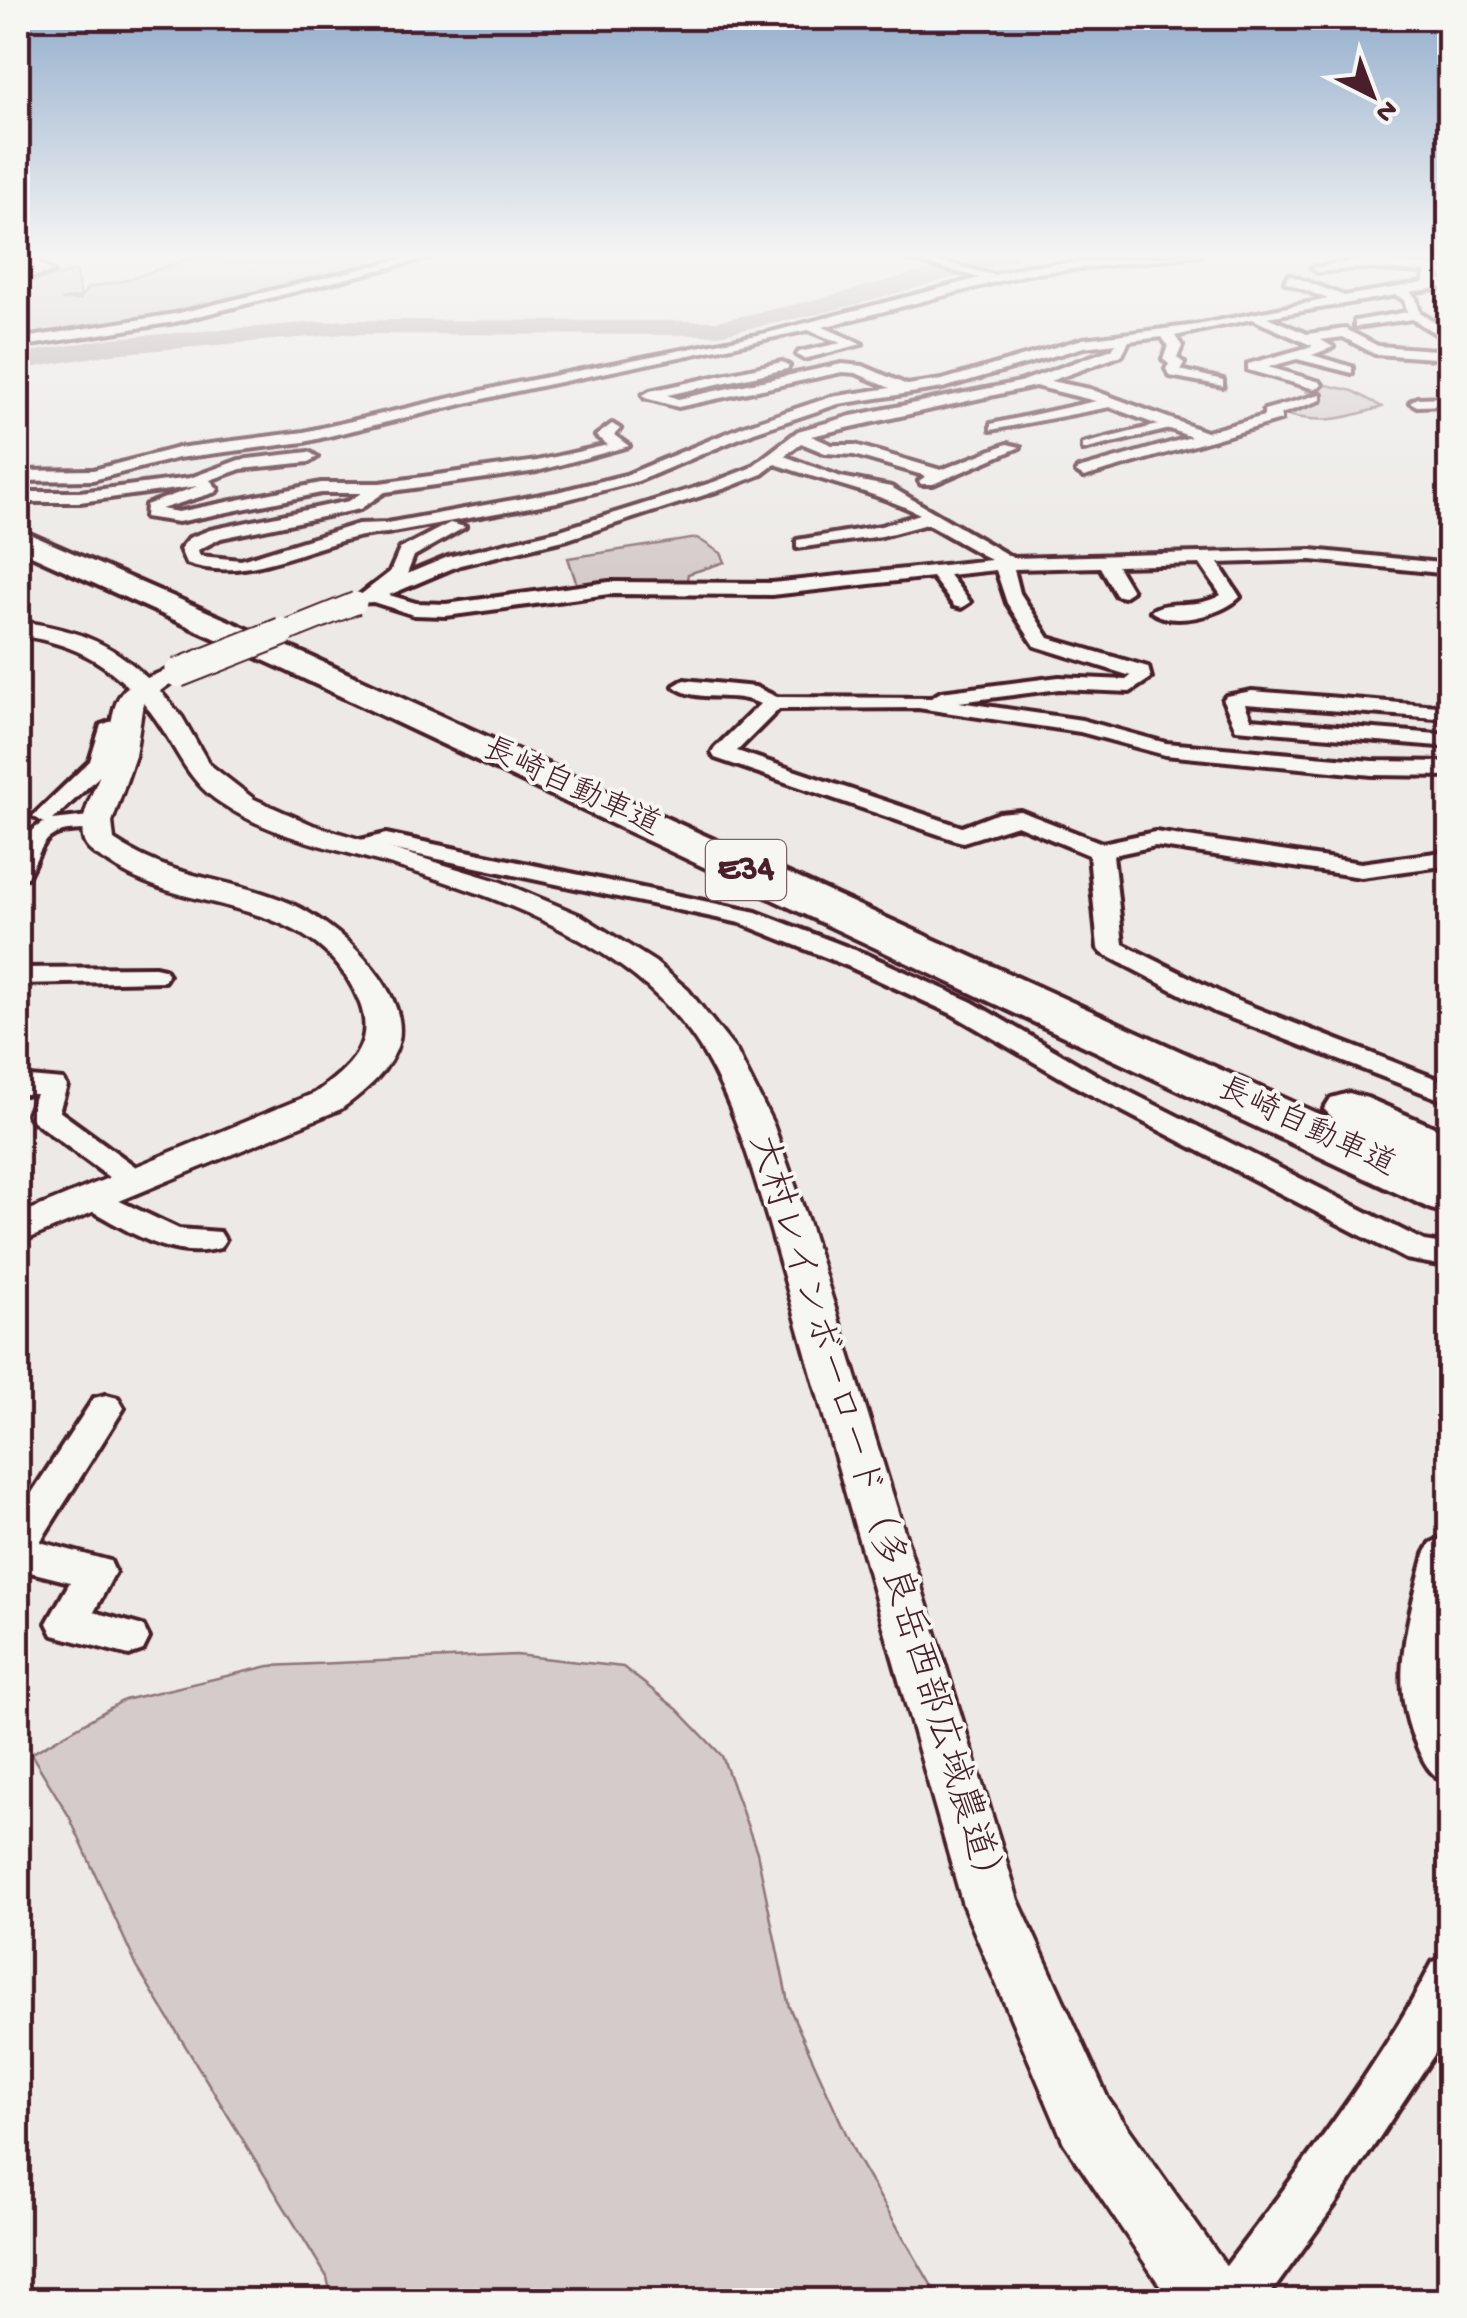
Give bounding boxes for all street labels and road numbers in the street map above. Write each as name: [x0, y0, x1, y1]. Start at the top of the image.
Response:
street label: 長崎自動車道: [476, 729, 667, 847]
road number: E34: [706, 840, 786, 900]
street label: 長崎自動車道: [1211, 1069, 1402, 1187]
street label: 大村レインボーロード（多良岳西部広域農道）: [737, 1129, 1013, 1903]

